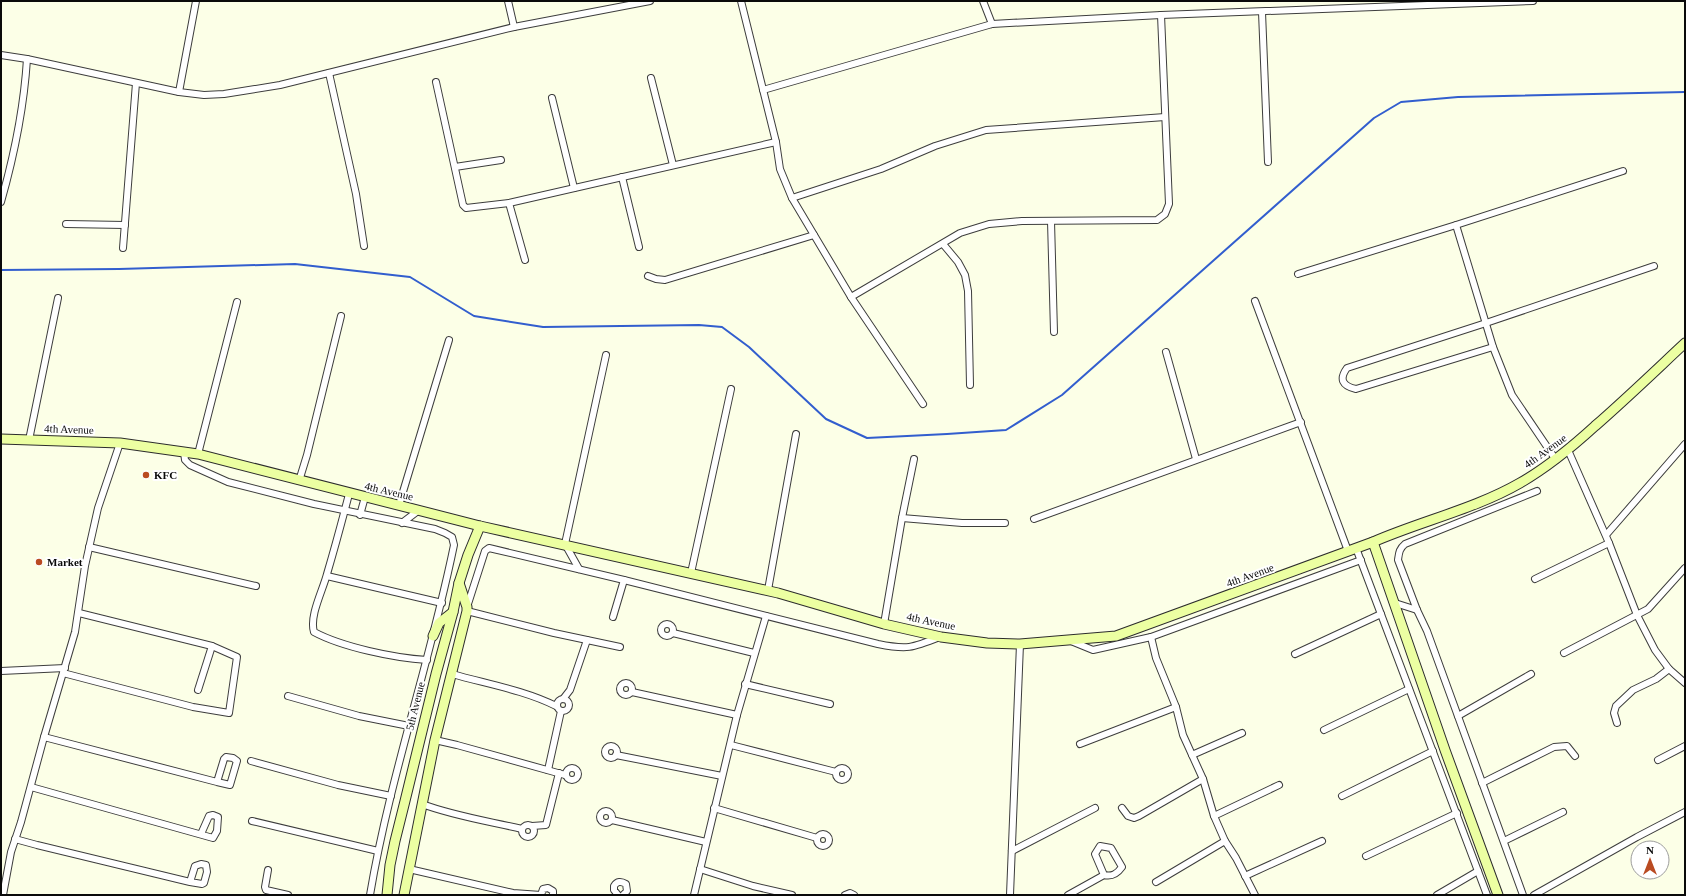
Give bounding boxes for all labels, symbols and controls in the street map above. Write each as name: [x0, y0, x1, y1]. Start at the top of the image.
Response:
street label: 4th Avenue: [44, 422, 94, 436]
street label: 4th Avenue: [1521, 432, 1569, 470]
place label: KFC: [154, 469, 177, 481]
marker: KFC: [141, 470, 151, 480]
street label: 4th Avenue: [363, 480, 415, 502]
place label: Market: [47, 556, 83, 568]
marker: Market: [34, 557, 44, 567]
street label: 4th Avenue: [1225, 561, 1275, 589]
street label: 4th Avenue: [905, 610, 957, 632]
street label: 5th Avenue: [403, 680, 427, 732]
north arrow: [1630, 840, 1670, 880]
text: N: [1646, 844, 1654, 856]

